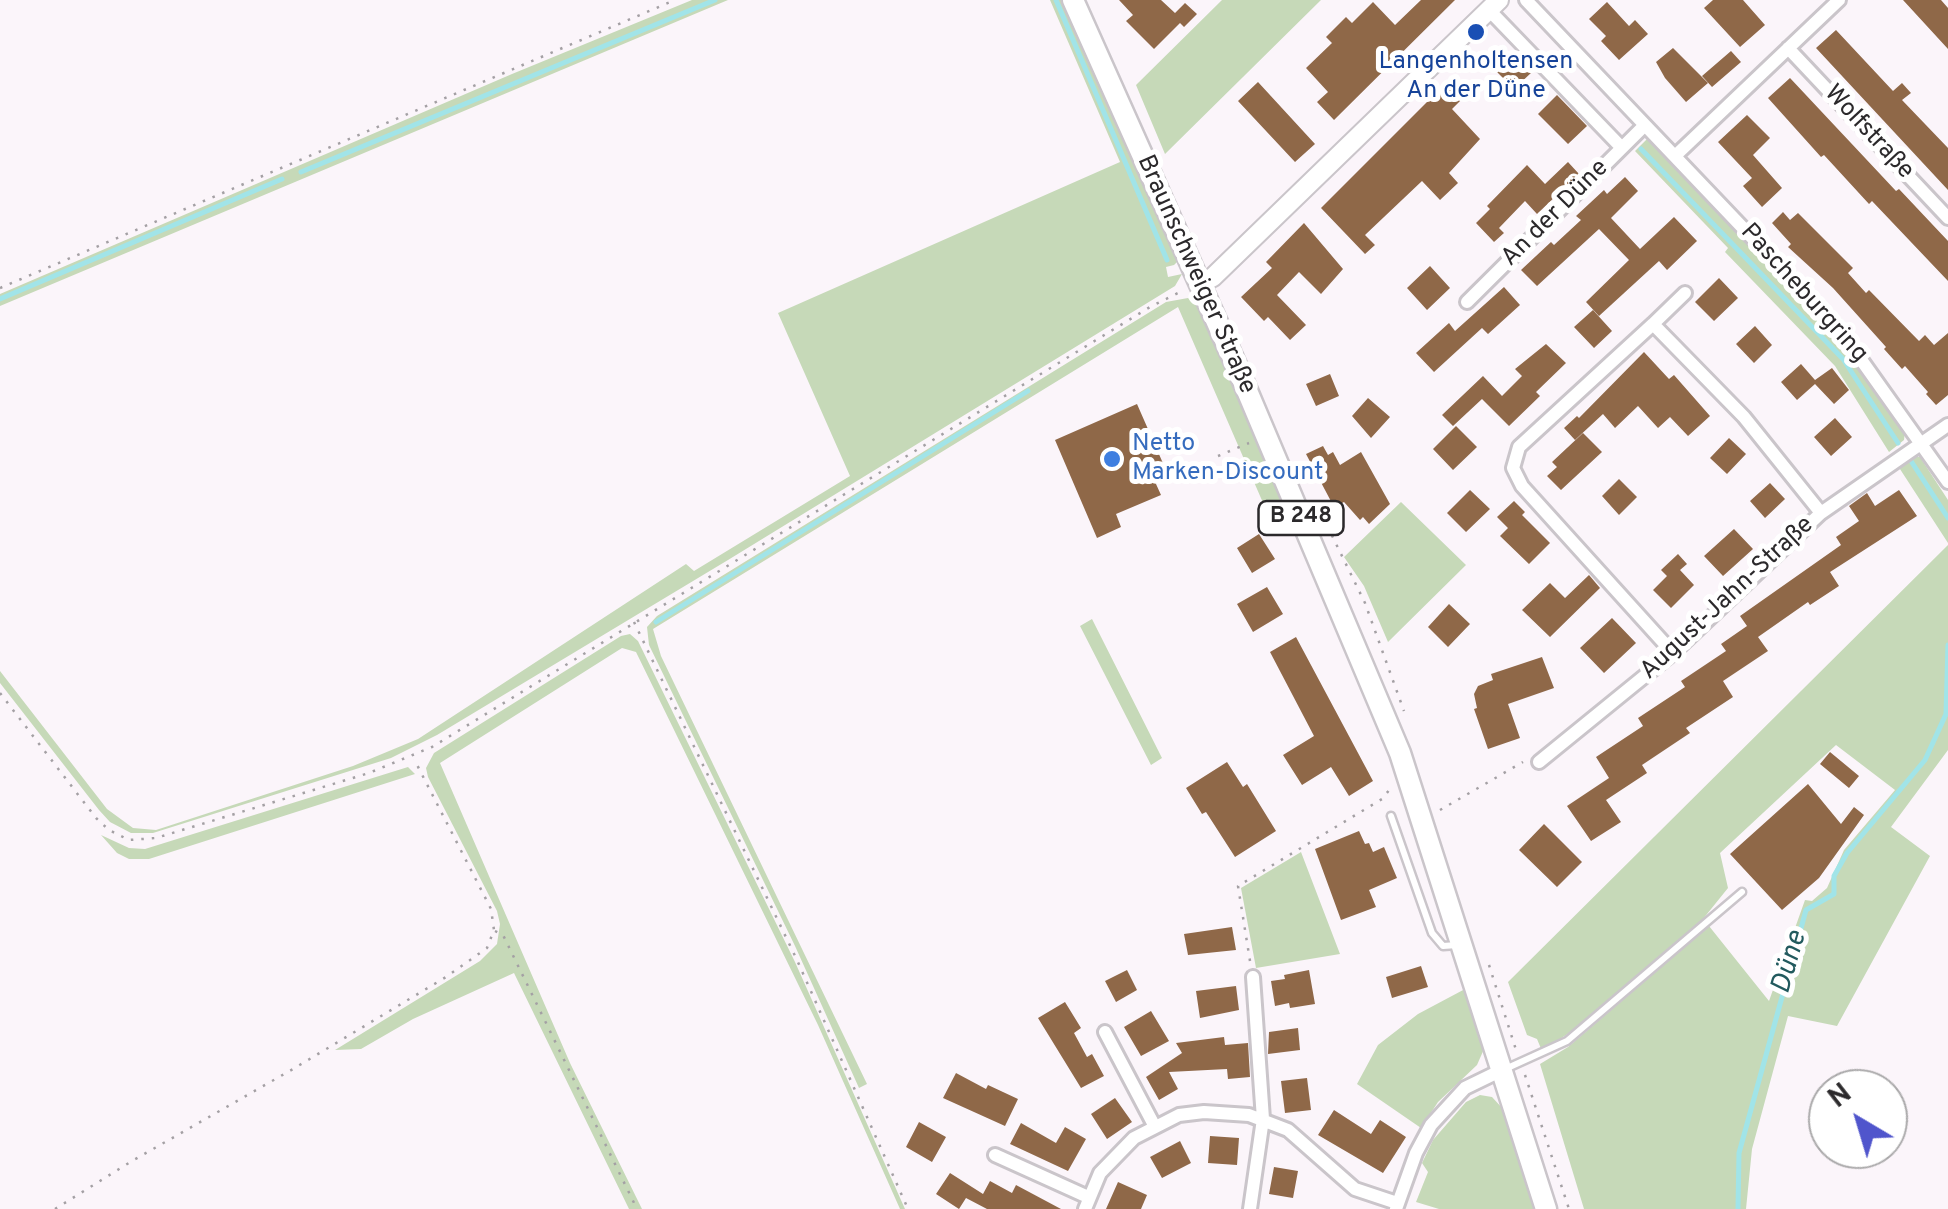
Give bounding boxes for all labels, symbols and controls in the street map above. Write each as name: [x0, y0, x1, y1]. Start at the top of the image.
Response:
marker: Langenholtensen An der Düne: [1465, 21, 1487, 43]
place label: Langenholtensen An der Düne: [1379, 48, 1573, 107]
street label: Wolfstraße: [1817, 80, 1919, 186]
street label: Braunschweiger Straße: [1129, 151, 1261, 399]
street label: An der Düne: [1496, 154, 1616, 274]
street label: Pascheburgring: [1733, 218, 1873, 370]
place label: Netto Marken-Discount: [1132, 430, 1323, 489]
marker: Netto Marken-Discount: [1101, 448, 1123, 470]
road number: B 248: [1258, 501, 1344, 535]
street label: August-Jahn-Straße: [1635, 511, 1821, 687]
water label: Düne: [1766, 928, 1816, 998]
north arrow: [1808, 1069, 1908, 1169]
text: N: [1822, 1077, 1860, 1117]

